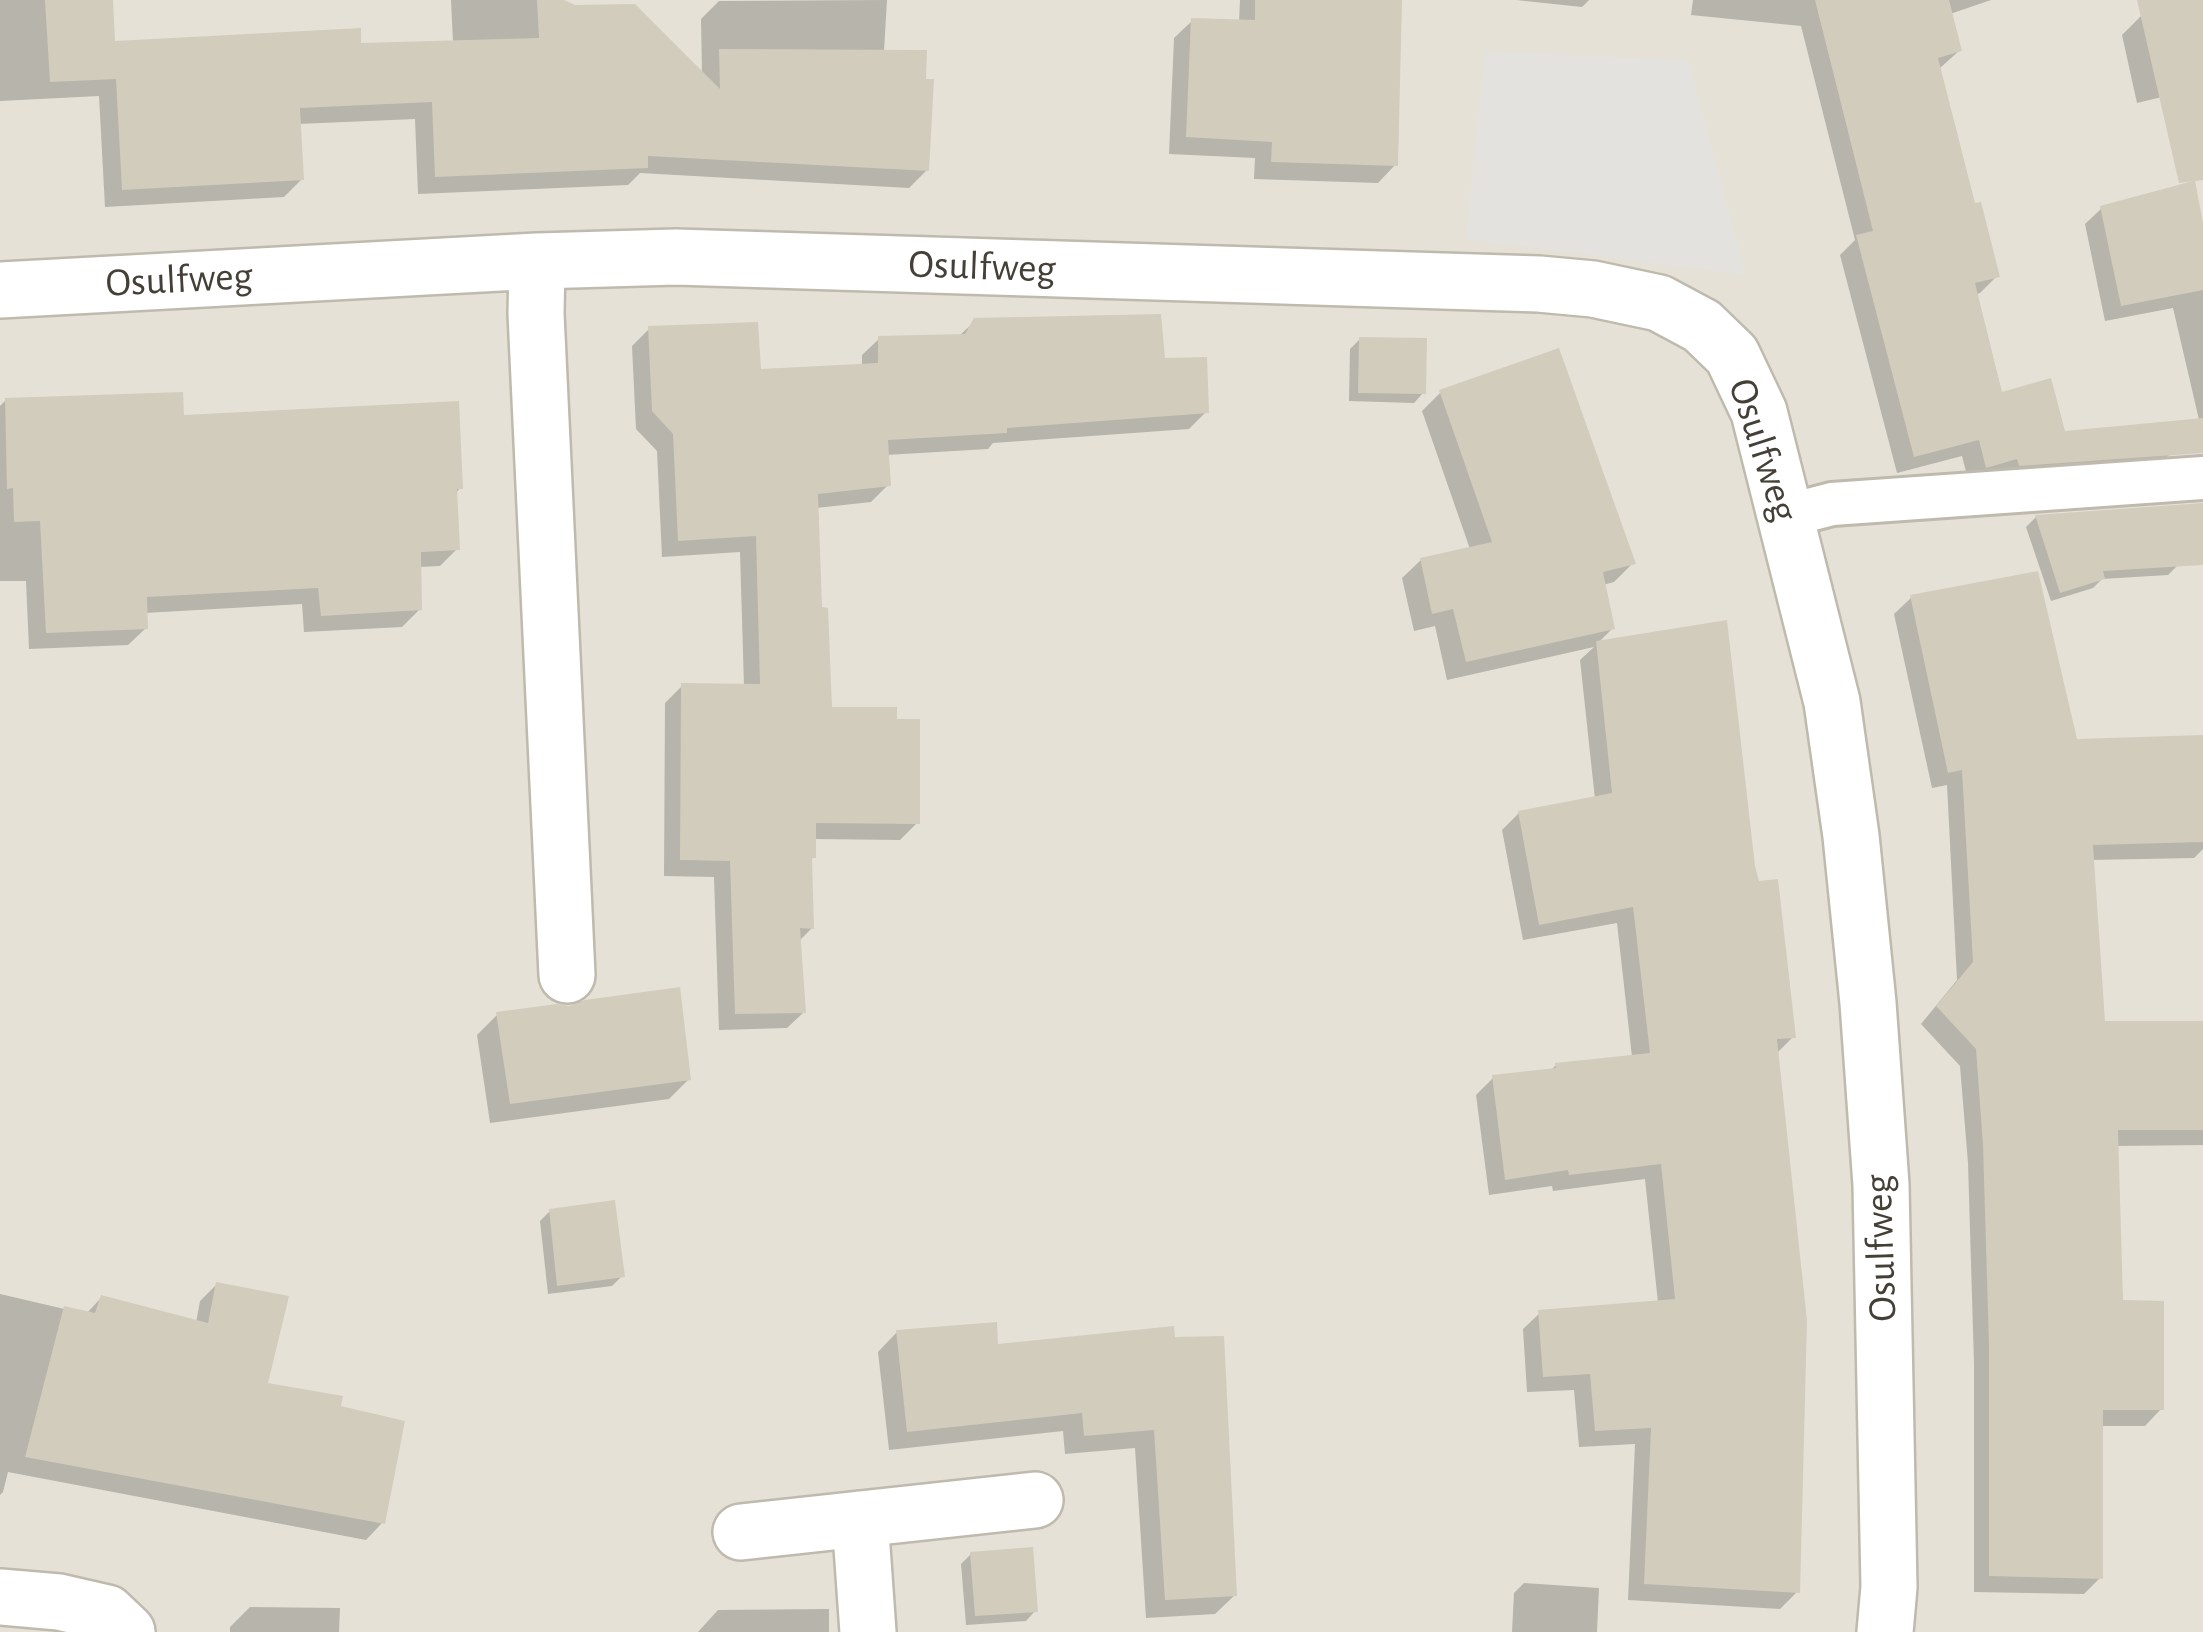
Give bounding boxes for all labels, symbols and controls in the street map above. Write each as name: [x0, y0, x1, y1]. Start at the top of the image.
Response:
street label: Osulfweg: [908, 240, 1056, 294]
street label: Osulfweg: [104, 252, 254, 308]
street label: Osulfweg: [1717, 373, 1809, 527]
street label: Osulfweg: [1854, 1174, 1908, 1322]

